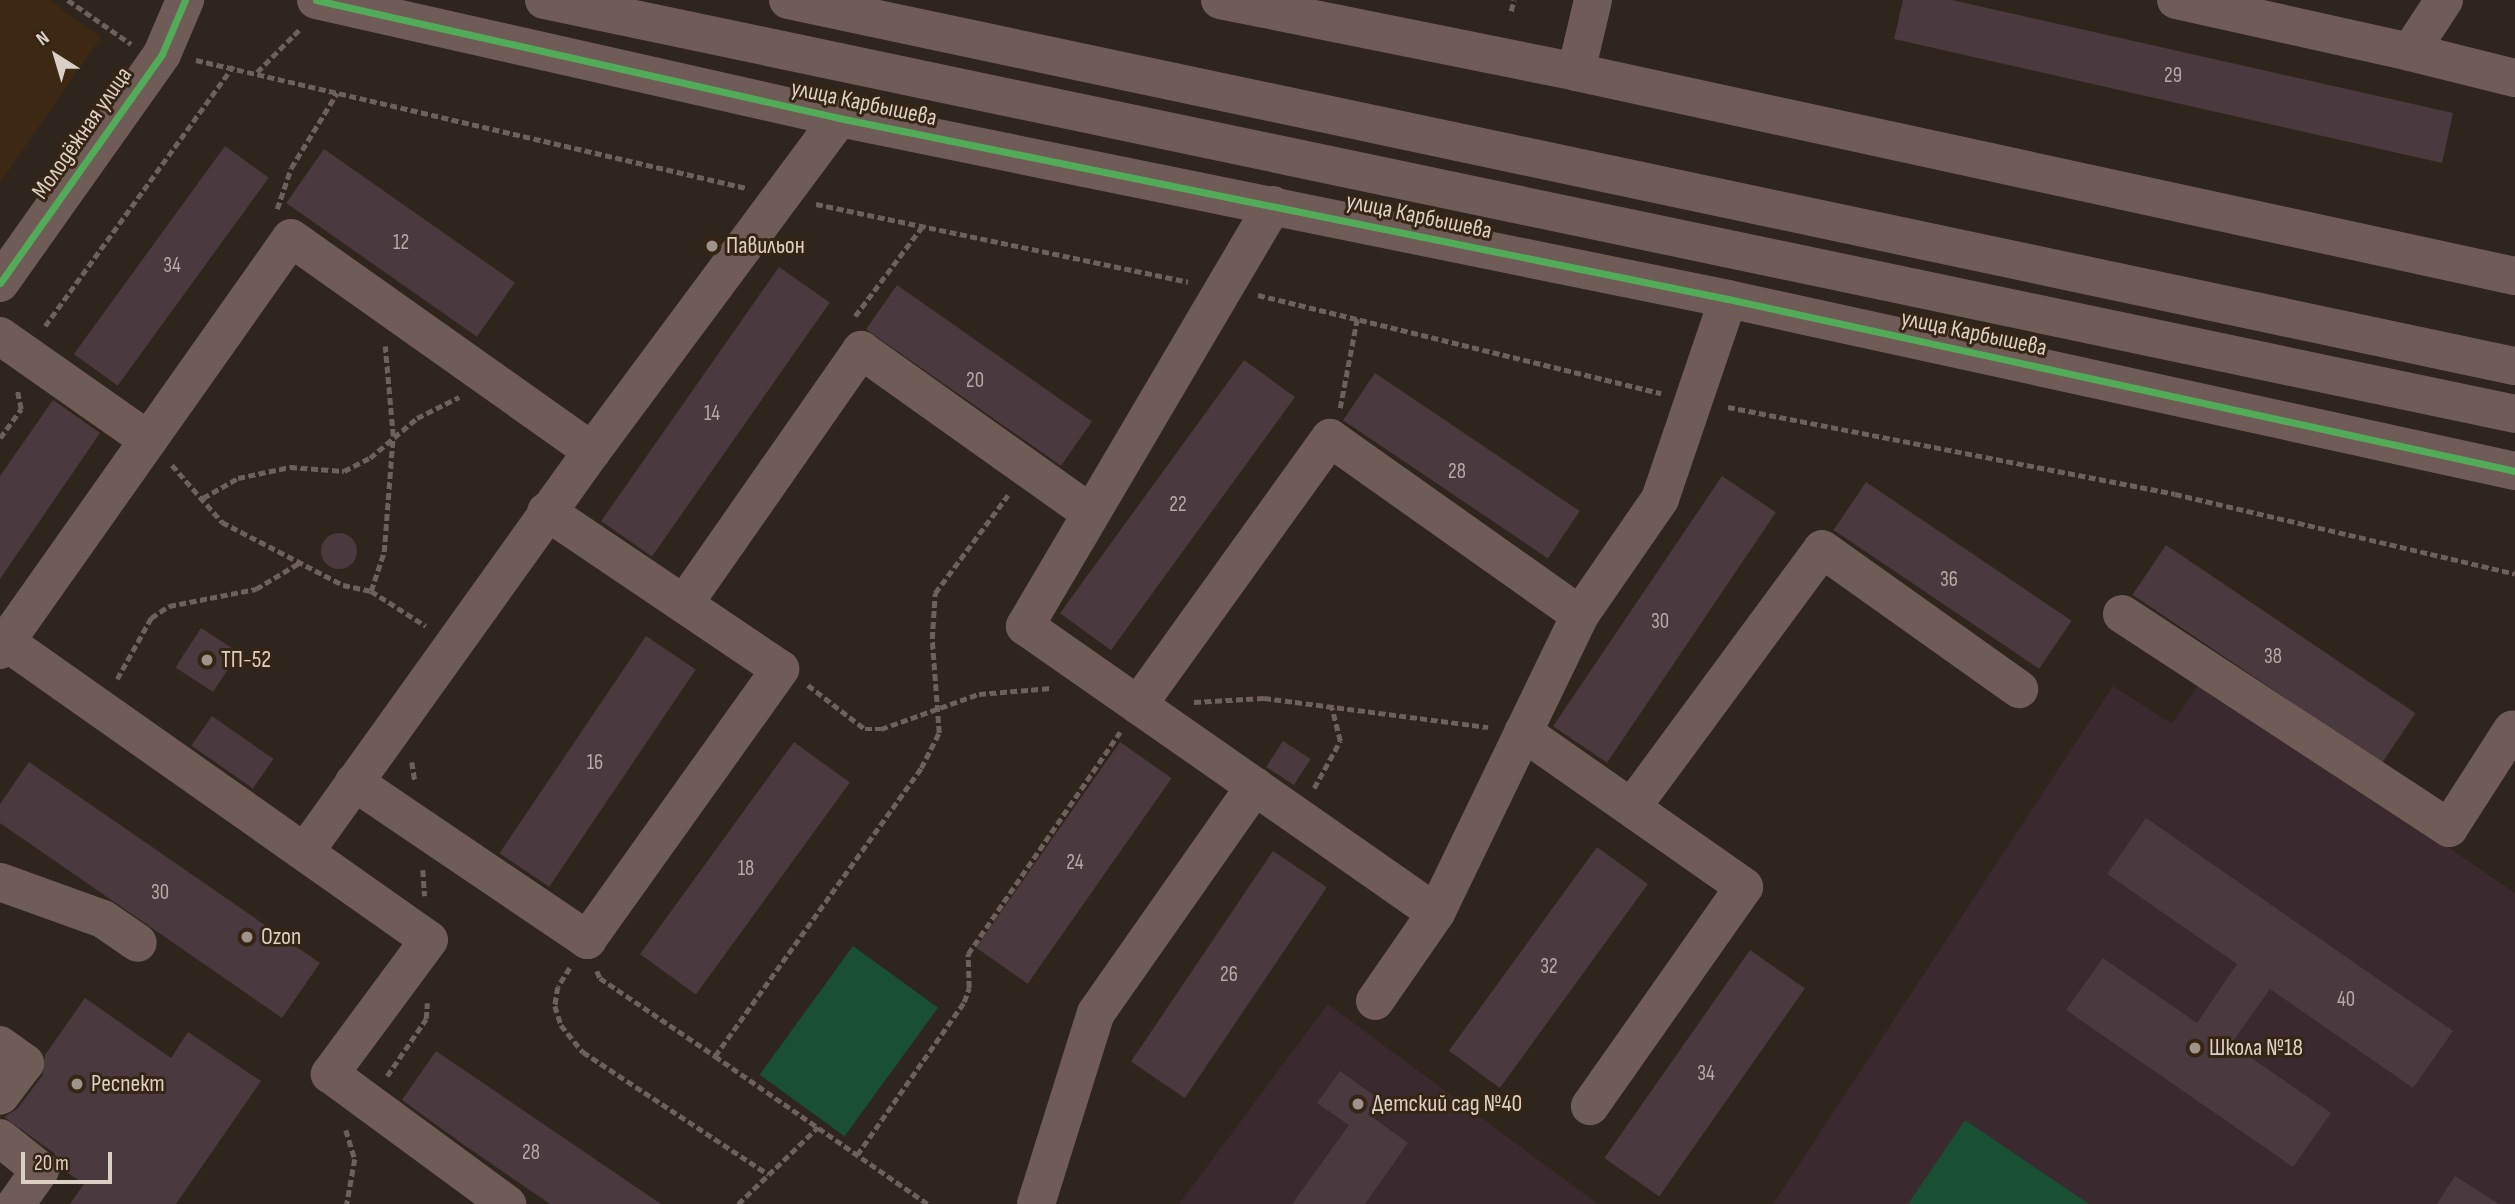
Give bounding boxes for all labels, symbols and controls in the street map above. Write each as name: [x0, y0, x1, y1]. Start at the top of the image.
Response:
north arrow: [21, 21, 91, 91]
text: N: [32, 27, 54, 51]
street label: Молодёжная улица: [26, 61, 138, 205]
house number: 29: [2164, 63, 2182, 89]
street label: улица Карбышева: [788, 73, 940, 133]
street label: улица Карбышева: [1343, 186, 1495, 246]
house number: 12: [393, 230, 409, 256]
place label: Павильон: [726, 232, 805, 260]
marker: Павильон: [704, 238, 720, 254]
house number: 34: [163, 253, 181, 279]
street label: улица Карбышева: [1898, 303, 2050, 363]
house number: 20: [966, 368, 984, 394]
house number: 14: [704, 401, 720, 427]
house number: 28: [1448, 459, 1466, 485]
house number: 22: [1169, 492, 1187, 518]
house number: 36: [1940, 567, 1958, 593]
house number: 30: [1651, 609, 1669, 635]
house number: 38: [2264, 644, 2282, 670]
place label: ТП-52: [221, 646, 271, 674]
marker: ТП-52: [199, 652, 215, 668]
house number: 16: [587, 750, 603, 776]
house number: 24: [1066, 850, 1084, 876]
house number: 18: [738, 856, 754, 882]
house number: 30: [151, 880, 169, 906]
place label: Ozon: [261, 923, 301, 951]
marker: Ozon: [239, 929, 255, 945]
house number: 32: [1540, 954, 1558, 980]
house number: 26: [1220, 962, 1238, 988]
house number: 40: [2337, 987, 2355, 1013]
place label: Школа №18: [2209, 1034, 2303, 1062]
marker: Школа №18: [2187, 1040, 2203, 1056]
house number: 34: [1697, 1061, 1715, 1087]
place label: Респект: [91, 1070, 165, 1098]
marker: Респект: [69, 1076, 85, 1092]
place label: Детский сад №40: [1372, 1090, 1522, 1118]
marker: Детский сад №40: [1350, 1096, 1366, 1112]
scale bar: [24, 1138, 116, 1182]
house number: 28: [522, 1140, 540, 1166]
text: 20 m: [34, 1151, 69, 1176]

